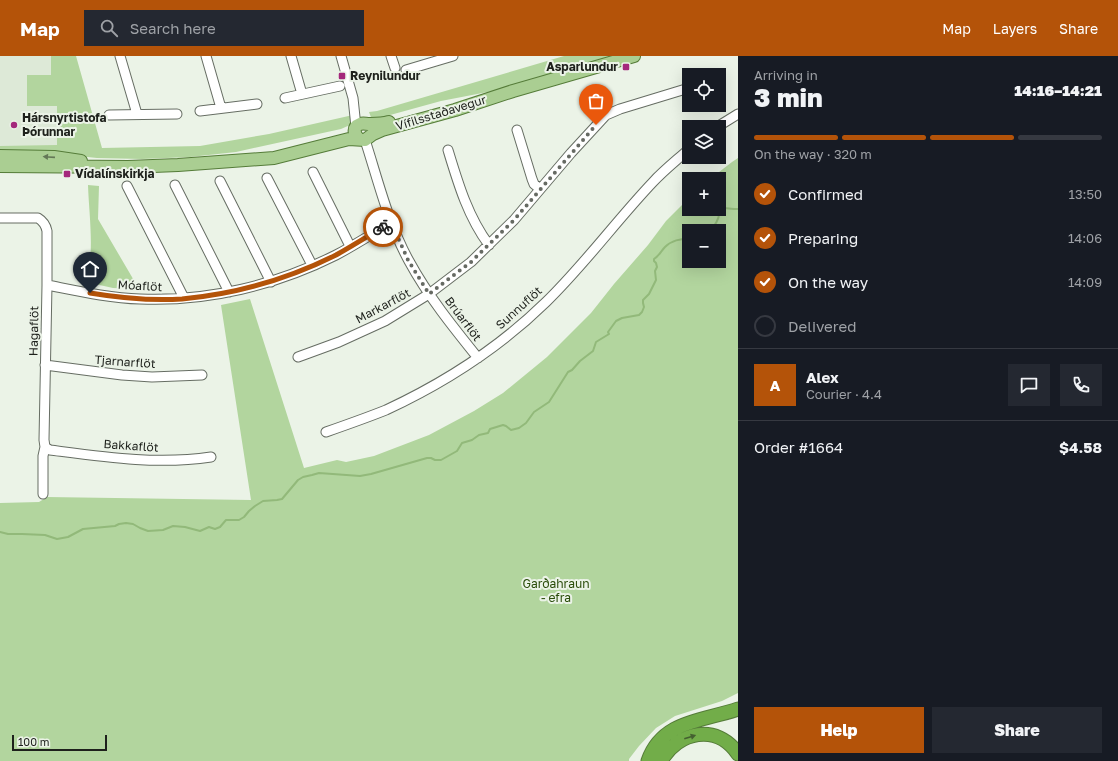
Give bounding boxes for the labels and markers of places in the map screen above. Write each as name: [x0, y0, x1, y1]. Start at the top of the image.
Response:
place label: Asparlundur: [546, 59, 618, 74]
marker: Asparlundur: [621, 62, 631, 72]
place label: Reynilundur: [350, 68, 421, 83]
marker: Reynilundur: [337, 71, 347, 81]
pin: [579, 84, 613, 125]
place label: Hársnyrtistofa Þórunnar: [22, 110, 107, 139]
marker: Hársnyrtistofa Þórunnar: [9, 120, 19, 130]
place label: Vídalínskirkja: [75, 166, 155, 181]
marker: Vídalínskirkja: [62, 169, 72, 179]
pin: [73, 252, 107, 293]

